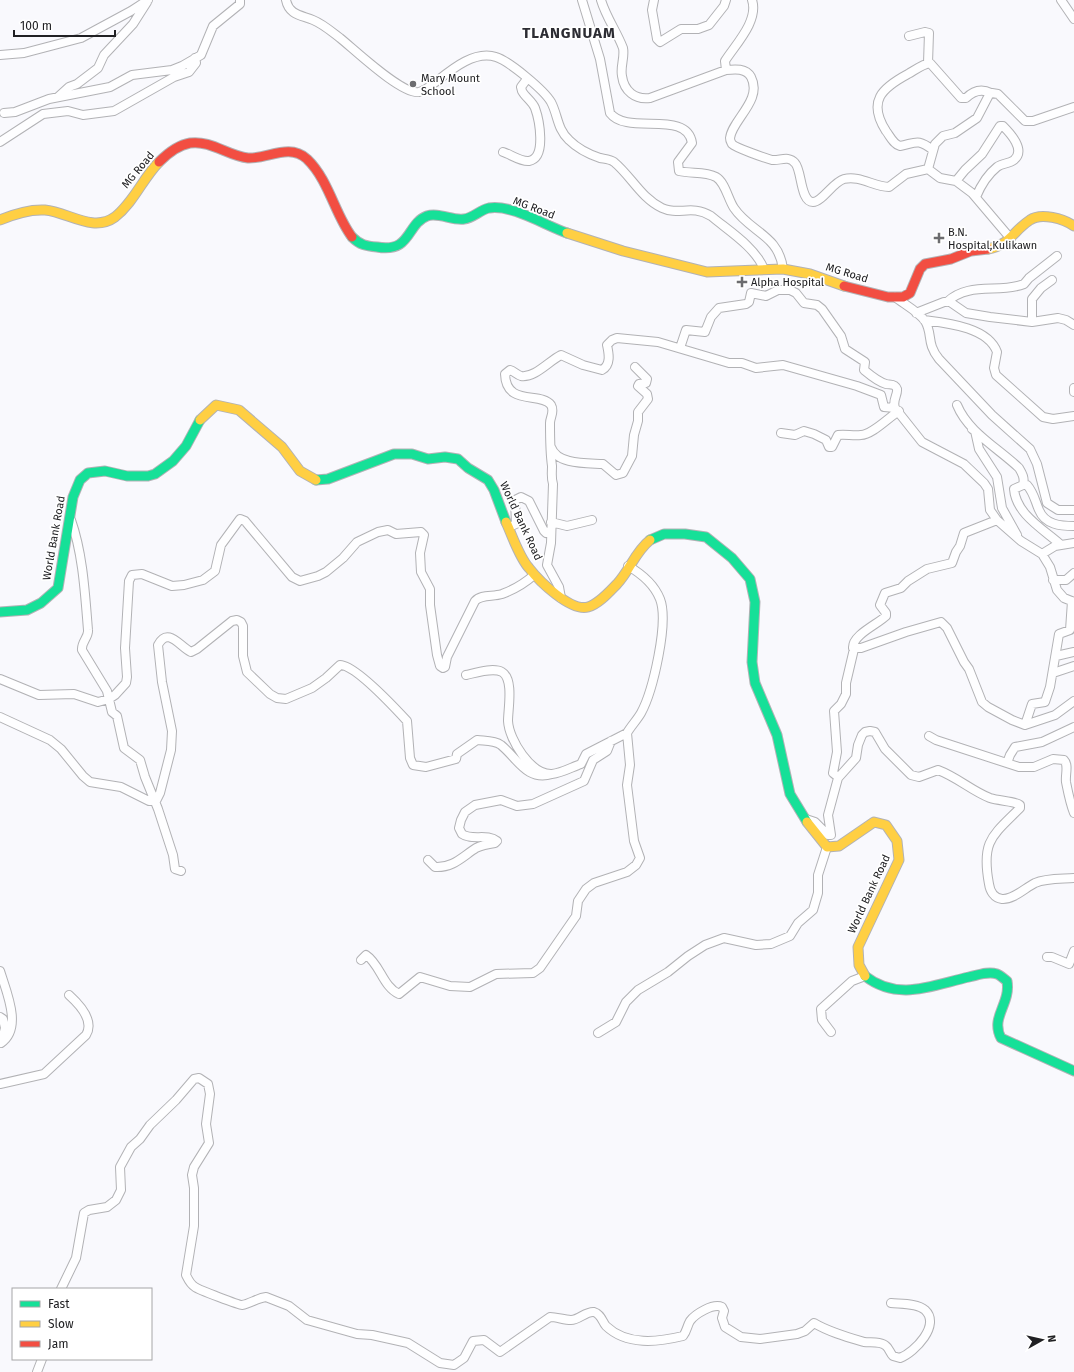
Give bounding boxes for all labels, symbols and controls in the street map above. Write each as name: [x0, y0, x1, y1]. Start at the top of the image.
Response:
scale bar: [14, 12, 115, 38]
text: 100 m: [20, 19, 52, 33]
district label: TLANGNUAM: [522, 24, 616, 42]
place label: Mary Mount School: [421, 72, 480, 98]
marker: Mary Mount School: [408, 79, 418, 89]
street label: MG Road: [119, 149, 157, 191]
street label: MG Road: [511, 194, 557, 222]
place label: B.N. Hospital,Kulikawn: [948, 226, 1037, 252]
marker: B.N. Hospital,Kulikawn: [933, 232, 945, 244]
street label: MG Road: [824, 260, 870, 286]
marker: Alpha Hospital: [736, 276, 748, 288]
place label: Alpha Hospital: [751, 276, 824, 289]
street label: World Bank Road: [497, 480, 545, 562]
street label: World Bank Road: [40, 495, 68, 581]
street label: World Bank Road: [845, 853, 893, 935]
legend: [12, 1288, 152, 1360]
text: Fast: [48, 1297, 70, 1311]
text: Slow: [48, 1317, 74, 1331]
north arrow: [1022, 1320, 1062, 1360]
text: N: [1044, 1334, 1058, 1343]
text: Jam: [48, 1337, 68, 1351]

